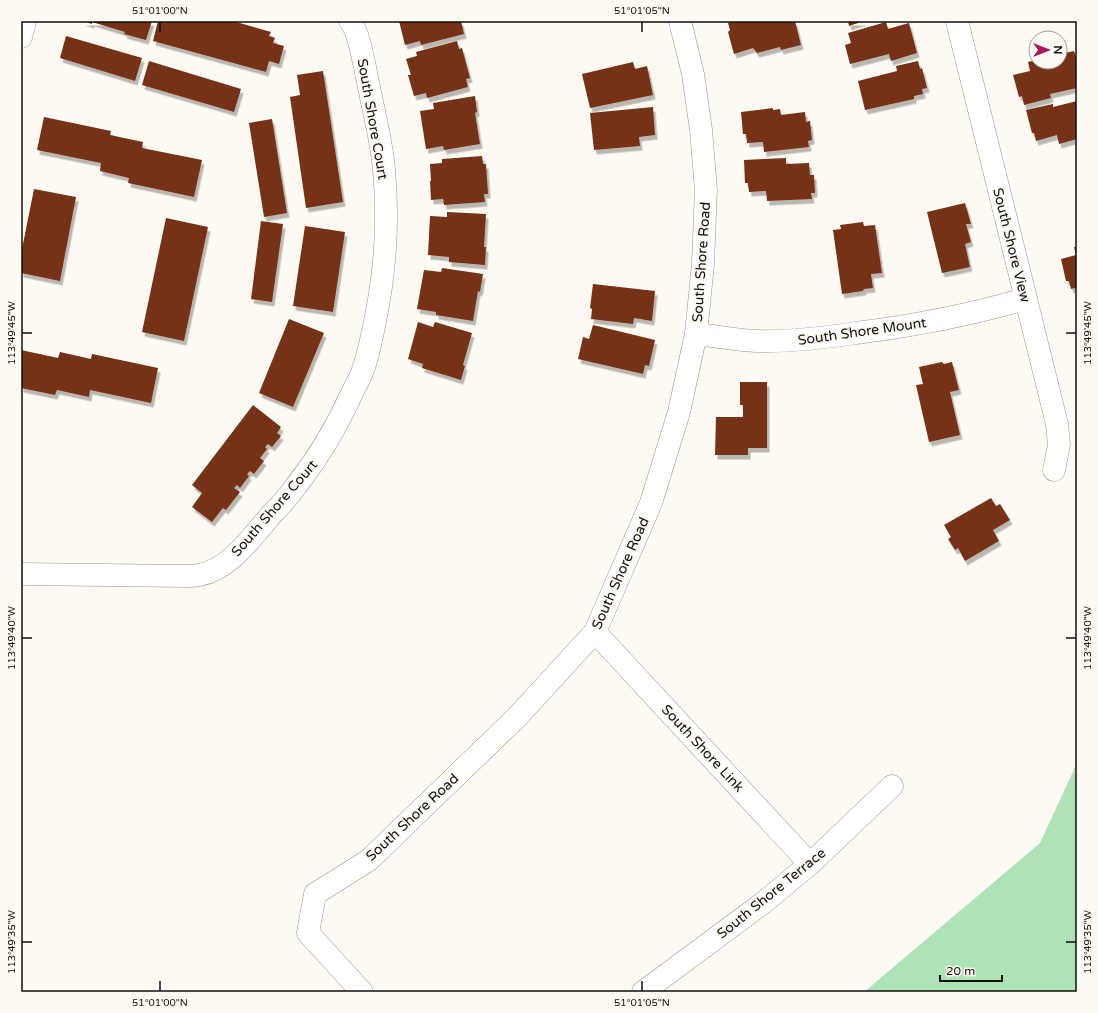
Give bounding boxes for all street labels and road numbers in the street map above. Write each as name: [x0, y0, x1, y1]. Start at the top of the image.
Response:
street label: South Shore Court: [353, 57, 392, 182]
street label: South Shore View: [989, 186, 1034, 304]
street label: South Shore Road: [689, 201, 714, 323]
street label: South Shore Mount: [797, 314, 928, 349]
street label: South Shore Court: [228, 456, 321, 560]
street label: South Shore Road: [588, 515, 653, 632]
street label: South Shore Link: [658, 701, 748, 796]
street label: South Shore Road: [362, 770, 462, 865]
street label: South Shore Terrace: [714, 844, 829, 942]

